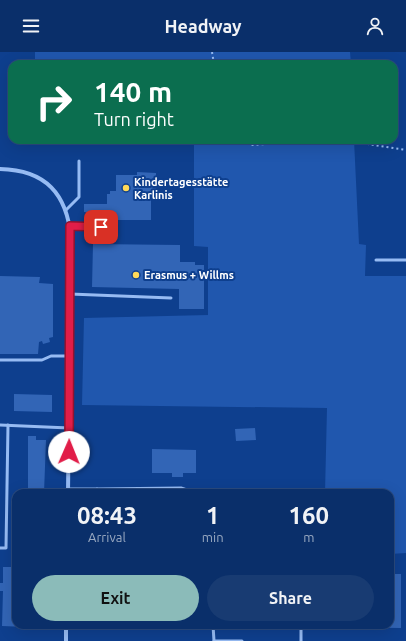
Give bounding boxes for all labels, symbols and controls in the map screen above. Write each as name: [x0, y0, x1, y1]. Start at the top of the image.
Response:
icon: menu: [20, 15, 42, 37]
icon: person: [364, 15, 386, 37]
text: Headway: [164, 16, 242, 36]
icon: right: [28, 76, 80, 128]
text: 140 m: [94, 76, 172, 107]
text: Turn right: [94, 109, 174, 129]
place label: Kindertagesstätte Karlinis: [134, 176, 228, 201]
marker: Kindertagesstätte Karlinis: [121, 183, 131, 193]
pin: [84, 210, 118, 244]
icon: arrive: [90, 216, 112, 238]
place label: Erasmus + Willms: [144, 269, 234, 281]
marker: Erasmus + Willms: [131, 270, 141, 280]
position arrow: [48, 431, 90, 473]
text: 08:43: [77, 502, 137, 529]
text: 1: [206, 502, 219, 529]
text: 160: [289, 502, 329, 529]
text: Arrival: [88, 530, 126, 544]
text: min: [202, 530, 224, 544]
text: m: [303, 530, 314, 544]
button: Exit: [32, 575, 199, 621]
button: Share: [207, 575, 374, 621]

